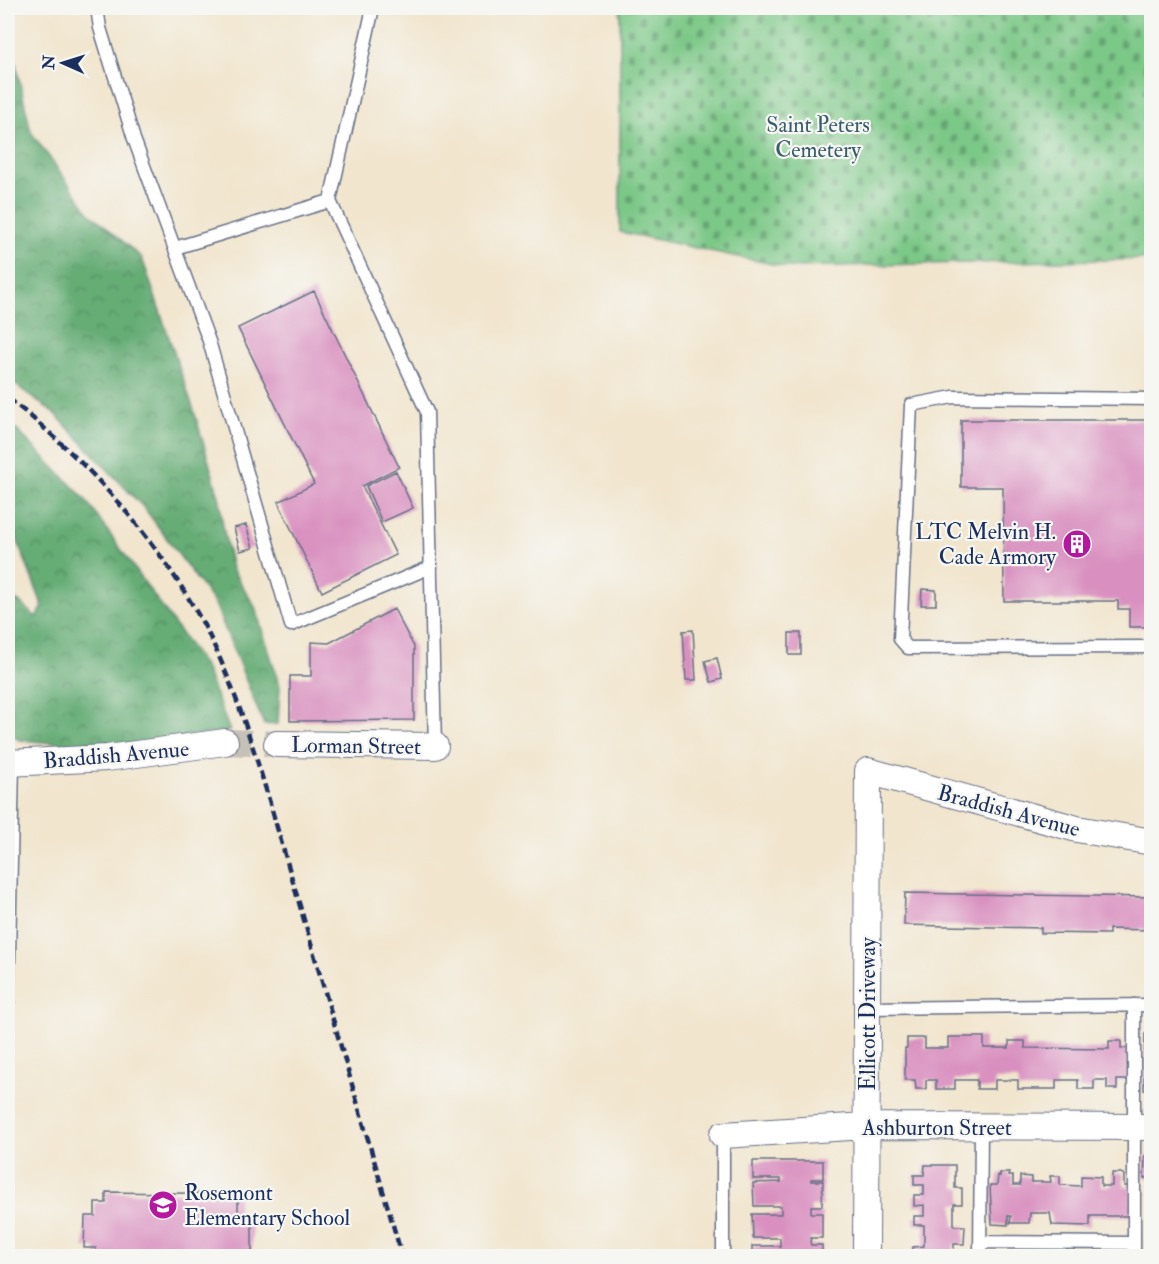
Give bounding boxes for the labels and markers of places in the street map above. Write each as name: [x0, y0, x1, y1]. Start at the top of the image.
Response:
place label: LTC Melvin H. Cade Armory: [915, 518, 1056, 571]
building icon: LTC Melvin H. Cade Armory: [1061, 528, 1093, 560]
place label: Rosemont Elementary School: [184, 1179, 350, 1232]
school or university icon: Rosemont Elementary School: [147, 1189, 179, 1221]

